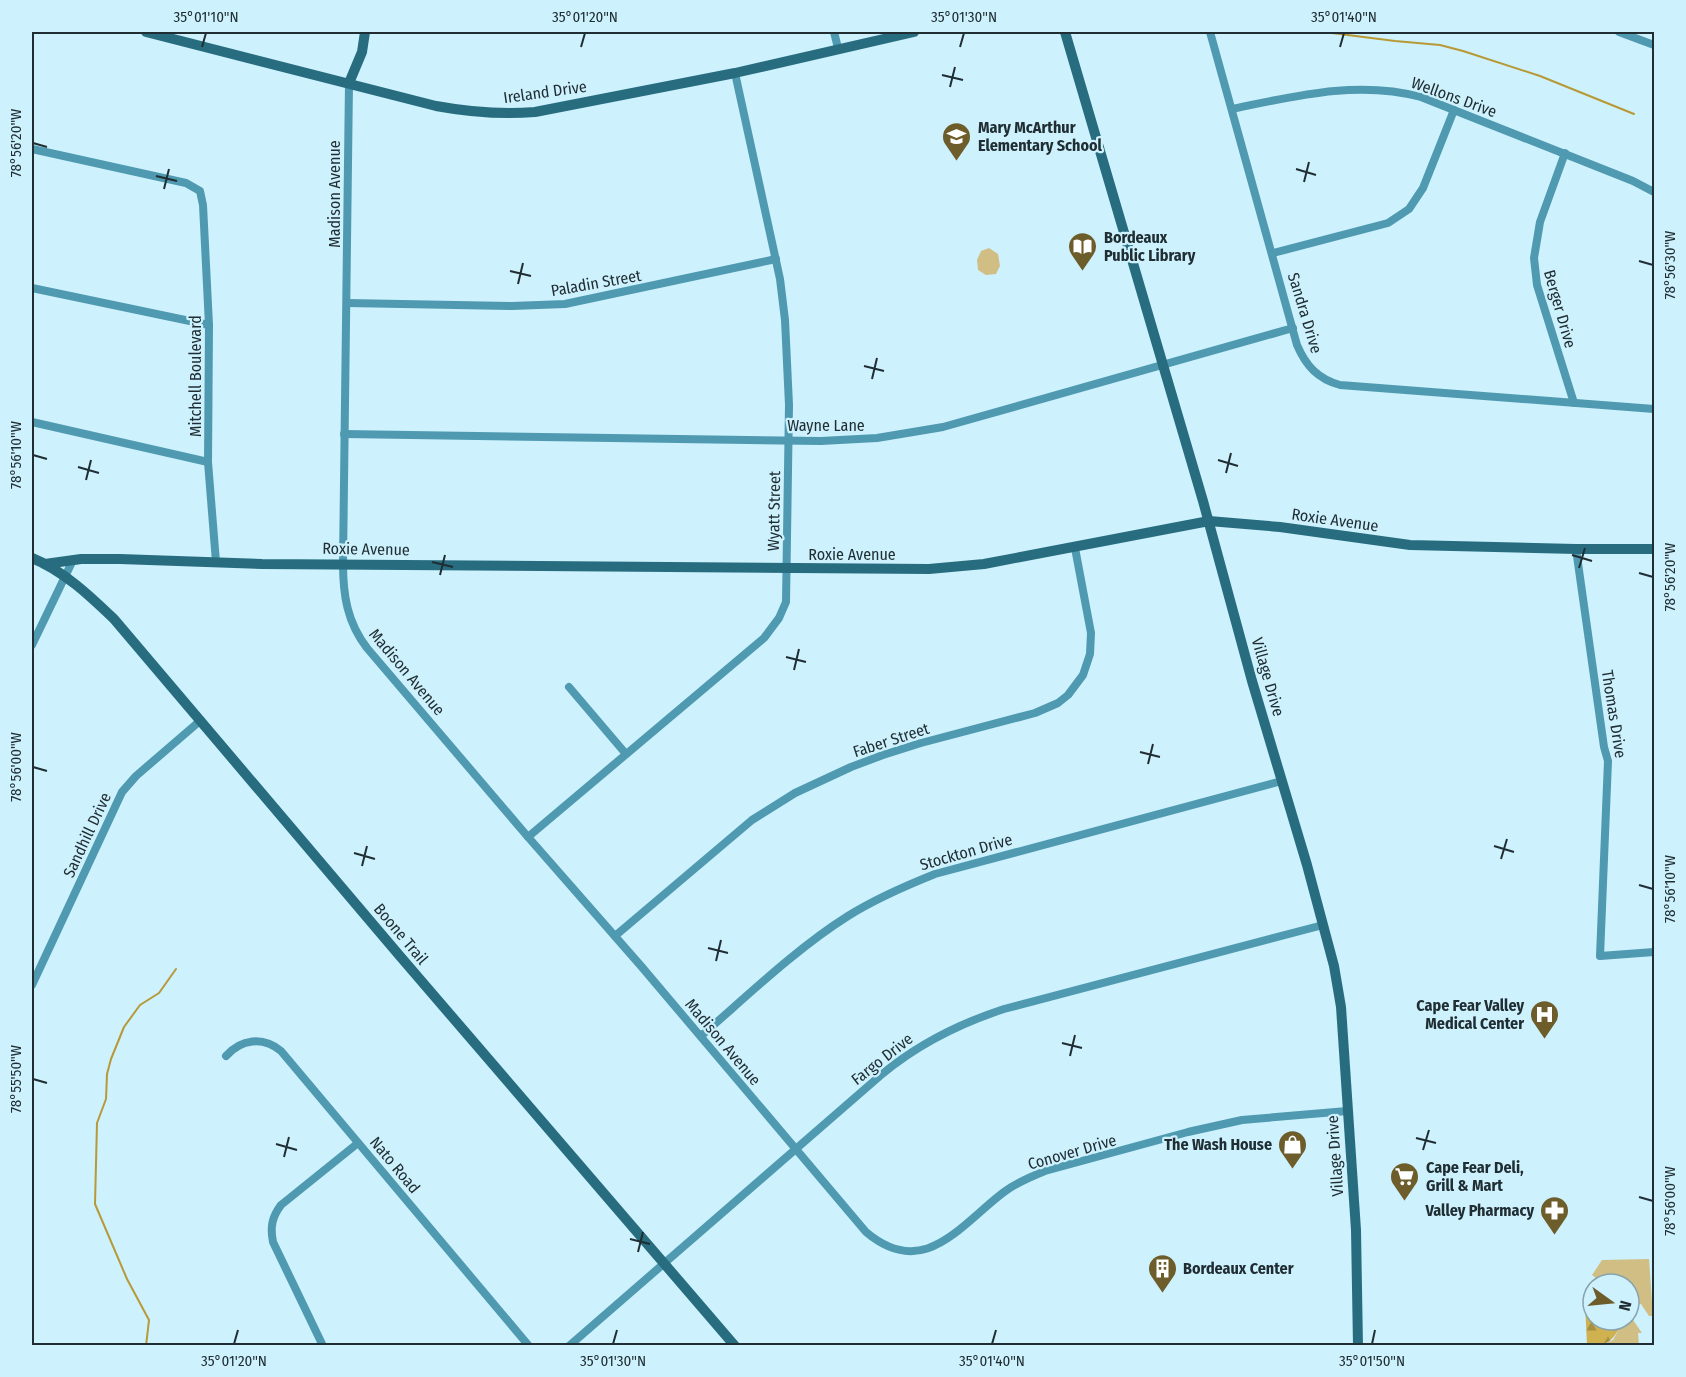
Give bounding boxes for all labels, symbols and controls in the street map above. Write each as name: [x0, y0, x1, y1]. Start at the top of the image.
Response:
text: 35°01'10"N: [173, 8, 239, 26]
text: 35°01'20"N: [552, 8, 618, 26]
text: 35°01'30"N: [931, 8, 997, 26]
text: 35°01'40"N: [1311, 8, 1377, 26]
street label: Wellons Drive: [1409, 73, 1499, 121]
street label: Ireland Drive: [502, 77, 588, 107]
text: 78°56'20"W: [7, 109, 25, 177]
place label: Mary McArthur Elementary School: [978, 118, 1103, 155]
school or university icon: Mary McArthur Elementary School: [941, 120, 973, 162]
street label: Madison Avenue: [325, 140, 344, 248]
place label: Bordeaux Public Library: [1104, 228, 1196, 265]
library icon: Bordeaux Public Library: [1067, 230, 1099, 272]
text: 78°56'30"W: [1661, 231, 1679, 299]
street label: Paladin Street: [549, 266, 643, 300]
street label: Berger Drive: [1540, 268, 1580, 350]
street label: Sandra Drive: [1284, 270, 1326, 356]
street label: Mitchell Boulevard: [186, 315, 205, 437]
street label: Wayne Lane: [787, 416, 865, 435]
text: 78°56'10"W: [7, 421, 25, 489]
street label: Wyatt Street: [764, 470, 784, 551]
street label: Roxie Avenue: [1290, 505, 1380, 536]
street label: Roxie Avenue: [322, 539, 410, 559]
text: 78°56'20"W: [1661, 543, 1679, 611]
street label: Roxie Avenue: [808, 545, 896, 564]
street label: Madison Avenue: [365, 625, 449, 719]
street label: Village Drive: [1248, 635, 1288, 719]
street label: Thomas Drive: [1598, 669, 1630, 759]
street label: Faber Street: [850, 719, 932, 761]
text: 78°56'00"W: [7, 732, 25, 802]
street label: Sandhill Drive: [59, 790, 115, 880]
street label: Stockton Drive: [918, 830, 1014, 874]
text: 78°56'10"W: [1661, 855, 1679, 923]
street label: Boone Trail: [370, 900, 432, 968]
street label: Madison Avenue: [681, 995, 765, 1089]
place label: Cape Fear Valley Medical Center: [1416, 996, 1524, 1033]
hospital icon: Cape Fear Valley Medical Center: [1529, 998, 1561, 1040]
street label: Fargo Drive: [848, 1029, 917, 1089]
text: 78°55'50"W: [7, 1045, 25, 1113]
street label: Village Drive: [1323, 1115, 1347, 1197]
shop icon: The Wash House: [1277, 1128, 1309, 1170]
street label: Conover Drive: [1026, 1130, 1119, 1174]
street label: Nato Road: [366, 1133, 424, 1197]
place label: The Wash House: [1164, 1135, 1272, 1154]
place label: Cape Fear Deli, Grill & Mart: [1426, 1158, 1524, 1195]
supermarket icon: Cape Fear Deli, Grill & Mart: [1389, 1160, 1421, 1202]
text: 78°56'00"W: [1661, 1166, 1679, 1236]
pharmacy icon: Valley Pharmacy: [1539, 1194, 1571, 1236]
place label: Valley Pharmacy: [1425, 1201, 1534, 1220]
building icon: Bordeaux Center: [1146, 1252, 1178, 1294]
place label: Bordeaux Center: [1183, 1259, 1294, 1278]
north arrow: [1581, 1272, 1641, 1332]
text: N: [1615, 1299, 1635, 1313]
text: 35°01'20"N: [201, 1352, 267, 1370]
text: 35°01'30"N: [580, 1352, 646, 1370]
text: 35°01'40"N: [959, 1352, 1025, 1370]
text: 35°01'50"N: [1339, 1352, 1405, 1370]

